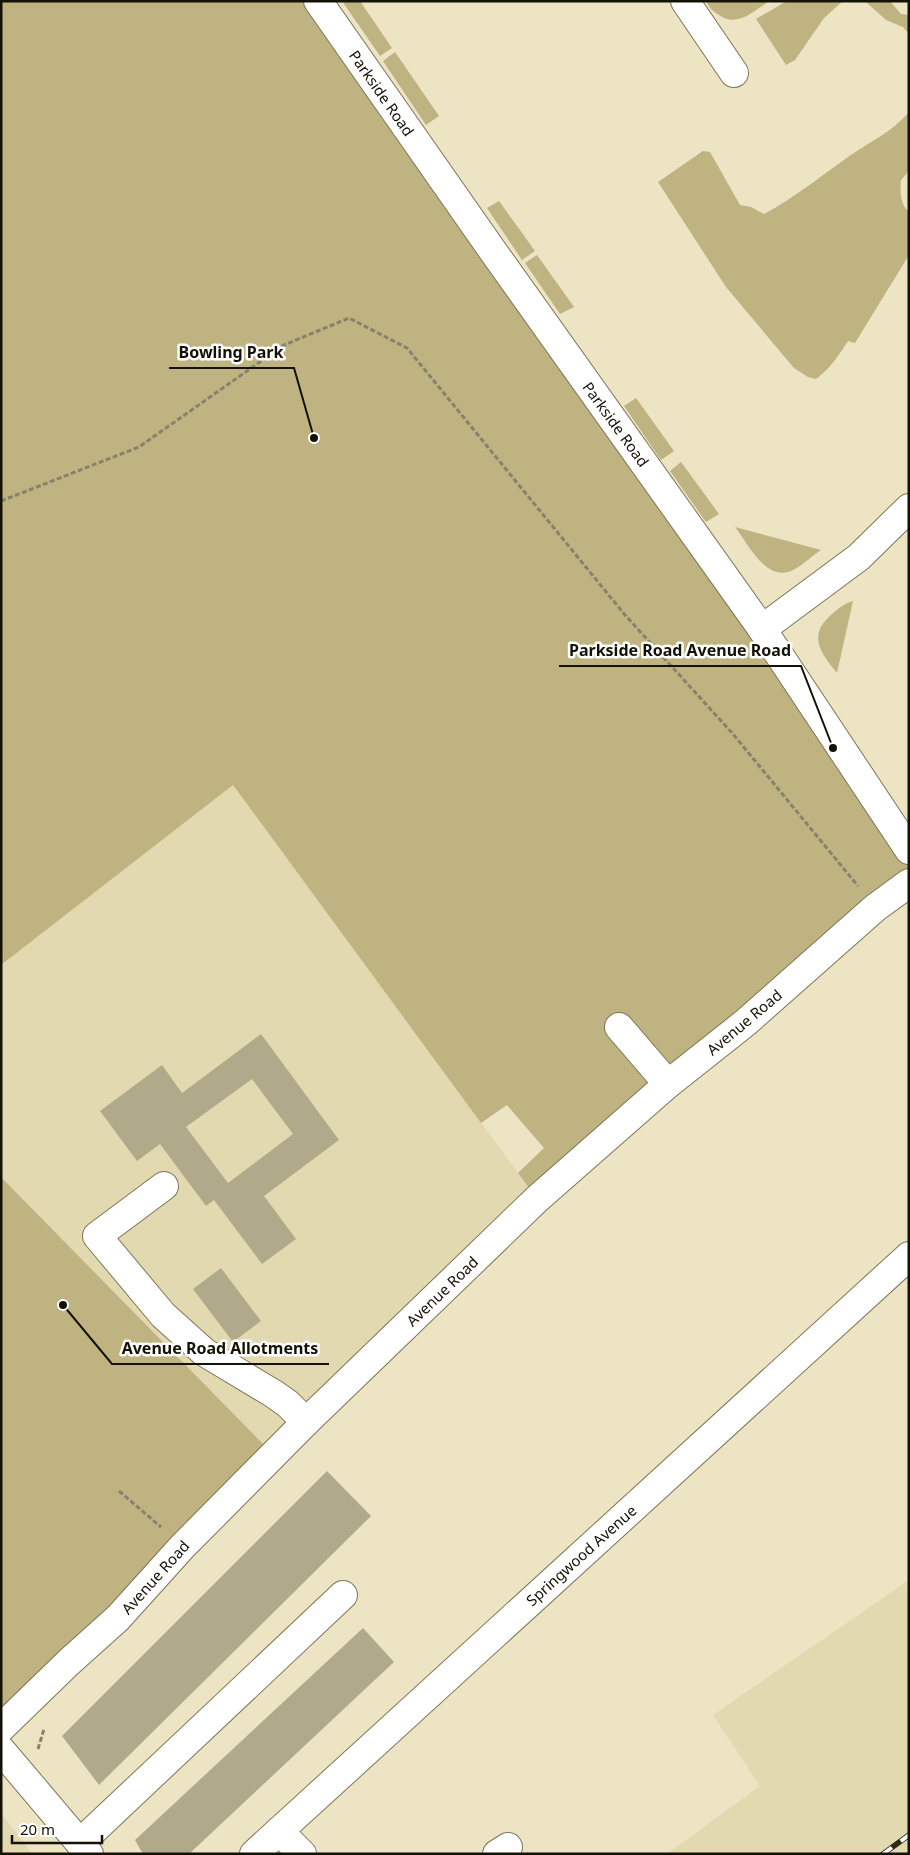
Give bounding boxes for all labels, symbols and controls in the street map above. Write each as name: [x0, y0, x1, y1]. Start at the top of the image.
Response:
street label: Parkside Road: [345, 46, 419, 140]
callout: Bowling Park: [169, 337, 294, 368]
text: Bowling Park: [179, 341, 283, 363]
street label: Parkside Road: [578, 378, 654, 470]
callout: Parkside Road Avenue Road: [559, 635, 801, 666]
text: Parkside Road Avenue Road: [569, 639, 791, 661]
street label: Avenue Road: [702, 985, 786, 1059]
street label: Avenue Road: [402, 1252, 482, 1330]
callout: Avenue Road Allotments: [112, 1333, 329, 1364]
text: Avenue Road Allotments: [122, 1337, 318, 1359]
street label: Springwood Avenue: [522, 1500, 640, 1610]
street label: Avenue Road: [117, 1536, 193, 1618]
scale bar: [12, 1812, 102, 1844]
text: 20 m: [20, 1819, 55, 1839]

